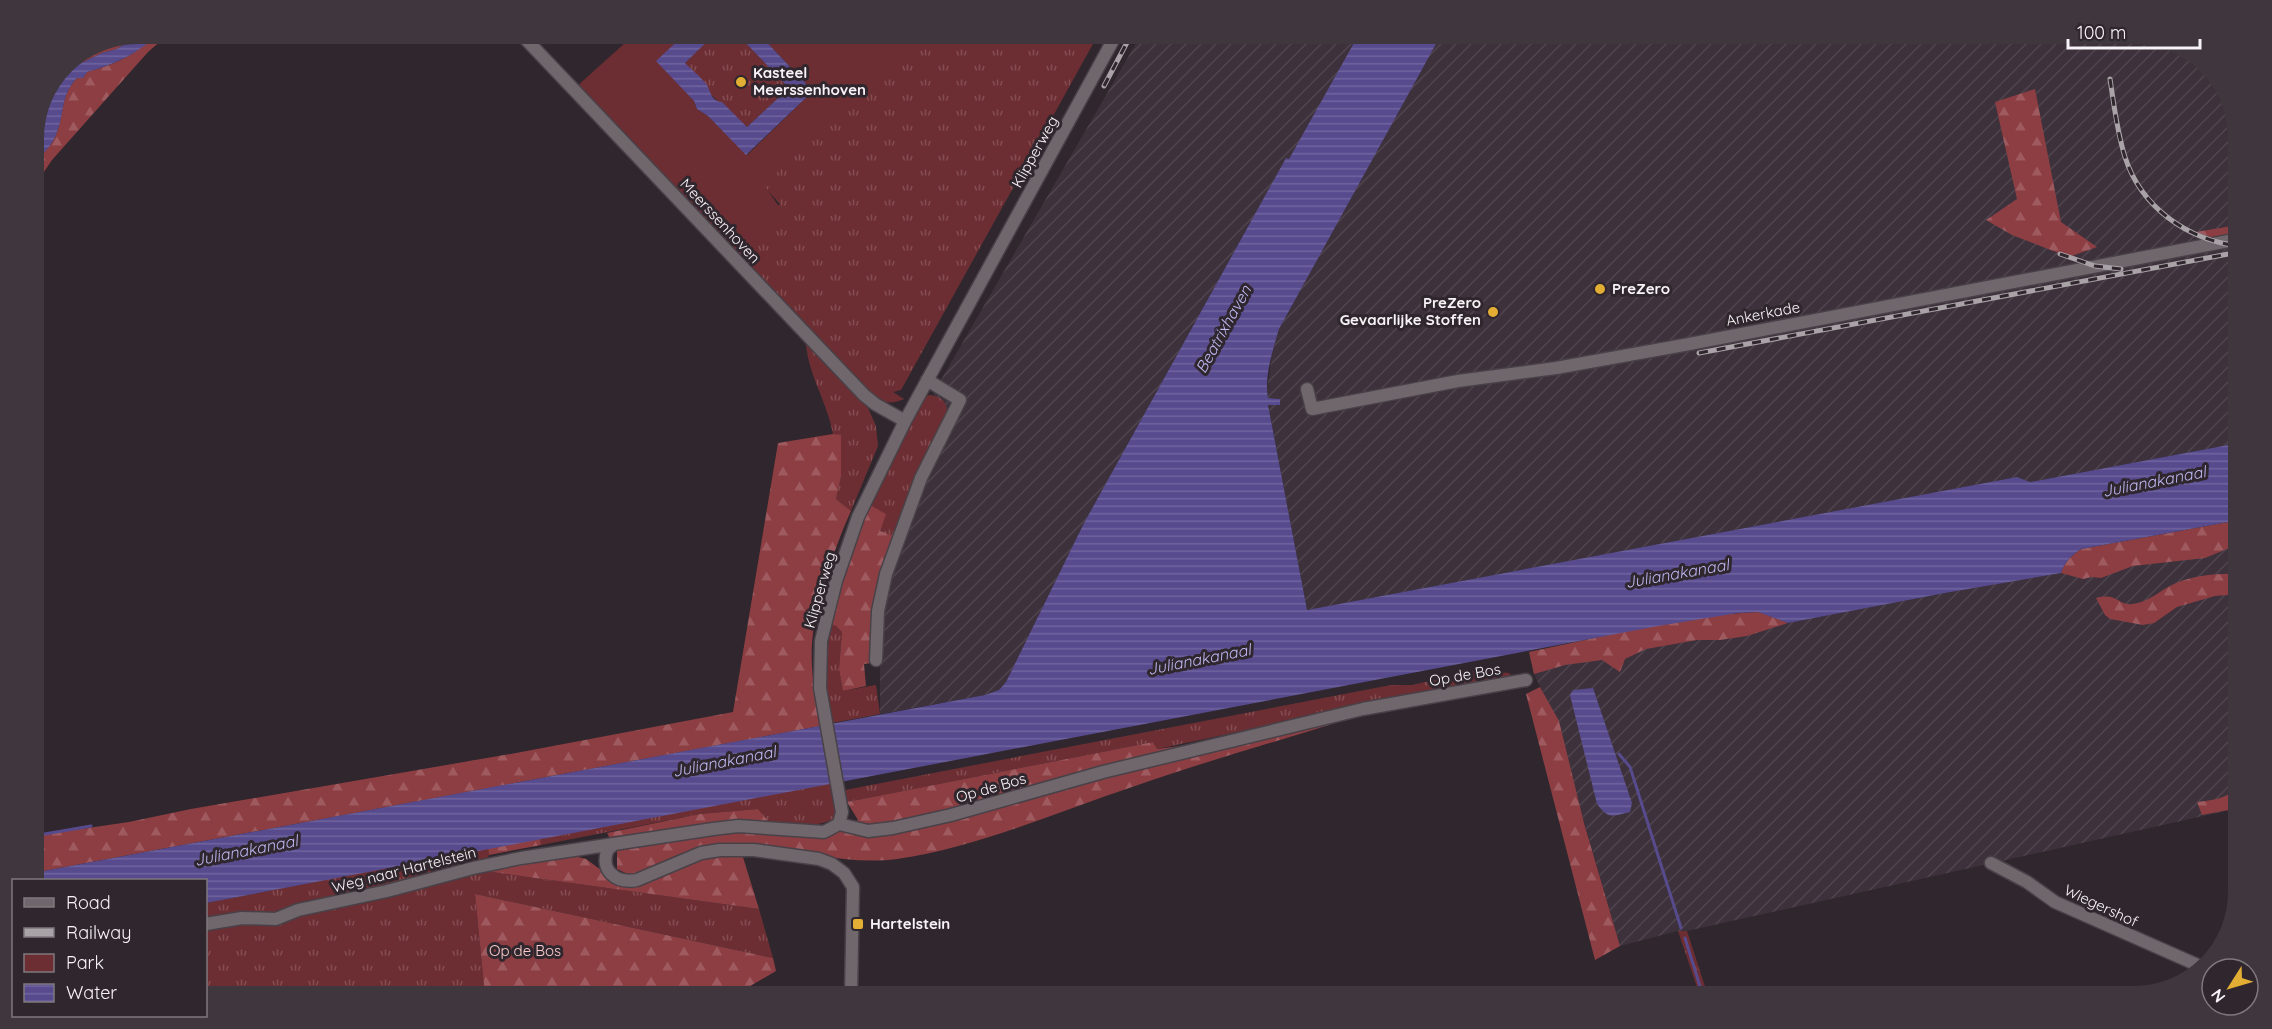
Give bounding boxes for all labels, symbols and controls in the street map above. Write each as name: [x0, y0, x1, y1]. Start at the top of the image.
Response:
scale bar: [2068, 12, 2200, 50]
text: 100 m: [2077, 21, 2126, 44]
place label: Kasteel Meerssenhoven: [753, 63, 866, 99]
marker: Kasteel Meerssenhoven: [734, 75, 748, 89]
street label: Klipperweg: [1007, 113, 1062, 191]
street label: Meerssenhoven: [676, 174, 764, 267]
place label: PreZero: [1612, 279, 1670, 298]
water label: Beatrixhaven: [1191, 281, 1256, 376]
marker: PreZero: [1593, 282, 1607, 296]
place label: PreZero Gevaarlijke Stoffen: [1340, 293, 1481, 329]
street label: Ankerkade: [1724, 297, 1802, 330]
marker: PreZero Gevaarlijke Stoffen: [1486, 305, 1500, 319]
water label: Julianakanaal: [2101, 461, 2210, 501]
street label: Klipperweg: [799, 549, 840, 630]
water label: Julianakanaal: [1624, 554, 1733, 592]
water label: Julianakanaal: [1146, 639, 1255, 679]
street label: Op de Bos: [1428, 659, 1502, 690]
water label: Julianakanaal: [671, 741, 780, 781]
street label: Op de Bos: [954, 768, 1028, 807]
water label: Julianakanaal: [193, 830, 302, 870]
street label: Weg naar Hartelstein: [330, 842, 478, 897]
legend: [12, 879, 207, 1017]
street label: Wiegershof: [2061, 880, 2142, 931]
text: Road: [66, 891, 111, 914]
place label: Hartelstein: [870, 914, 950, 933]
marker: Hartelstein: [851, 917, 865, 931]
text: Railway: [66, 921, 132, 944]
park label: Op de Bos: [489, 941, 561, 960]
text: Park: [66, 951, 104, 974]
north arrow: [2200, 957, 2260, 1017]
text: Water: [66, 981, 117, 1004]
text: N: [2206, 985, 2230, 1007]

